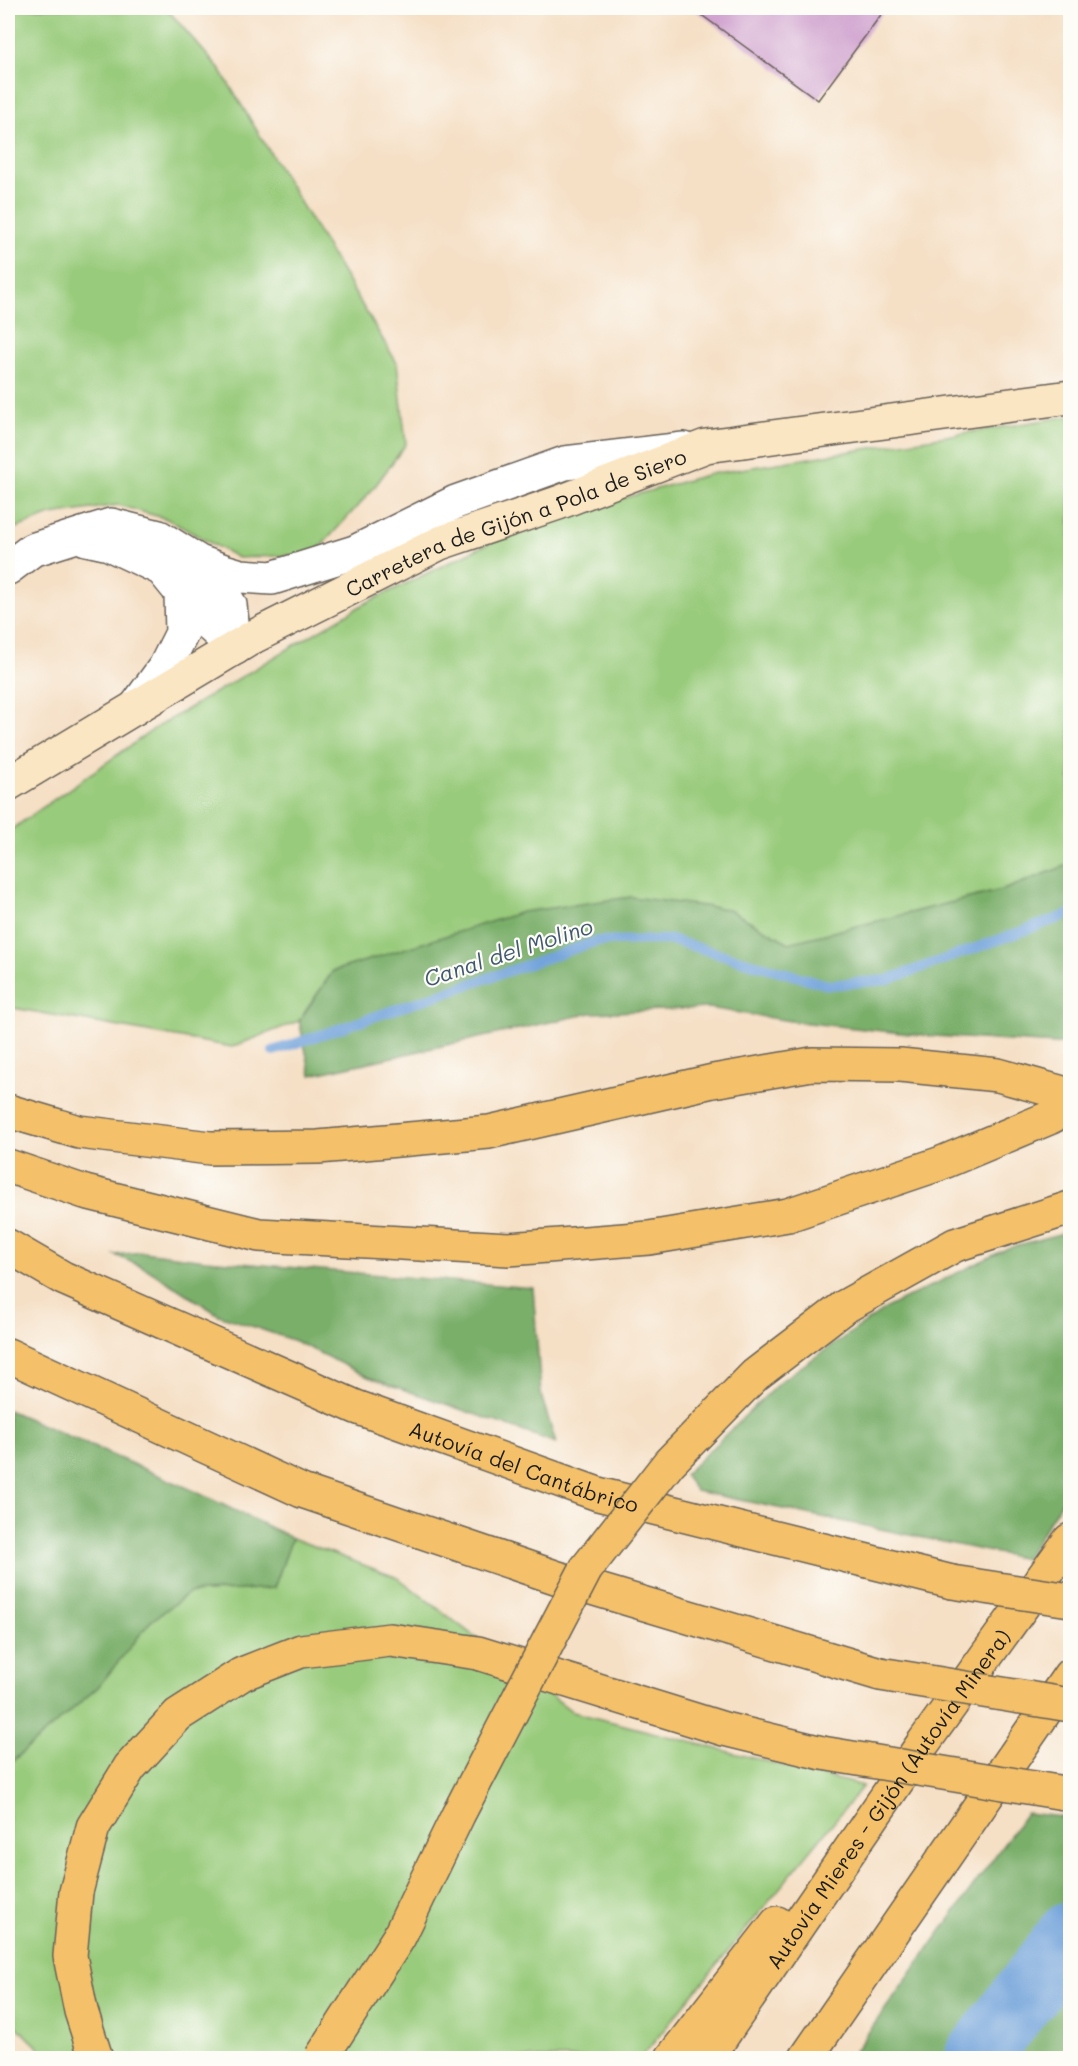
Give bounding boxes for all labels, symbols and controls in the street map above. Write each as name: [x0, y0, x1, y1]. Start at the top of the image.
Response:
street label: Carretera de Gijón a Pola de Siero: [340, 442, 690, 602]
water label: Canal del Molino: [420, 911, 596, 993]
street label: Autovía del Cantábrico: [406, 1414, 642, 1517]
street label: Autovía Mieres - Gijón (Autovía Minera): [759, 1623, 1015, 1974]

